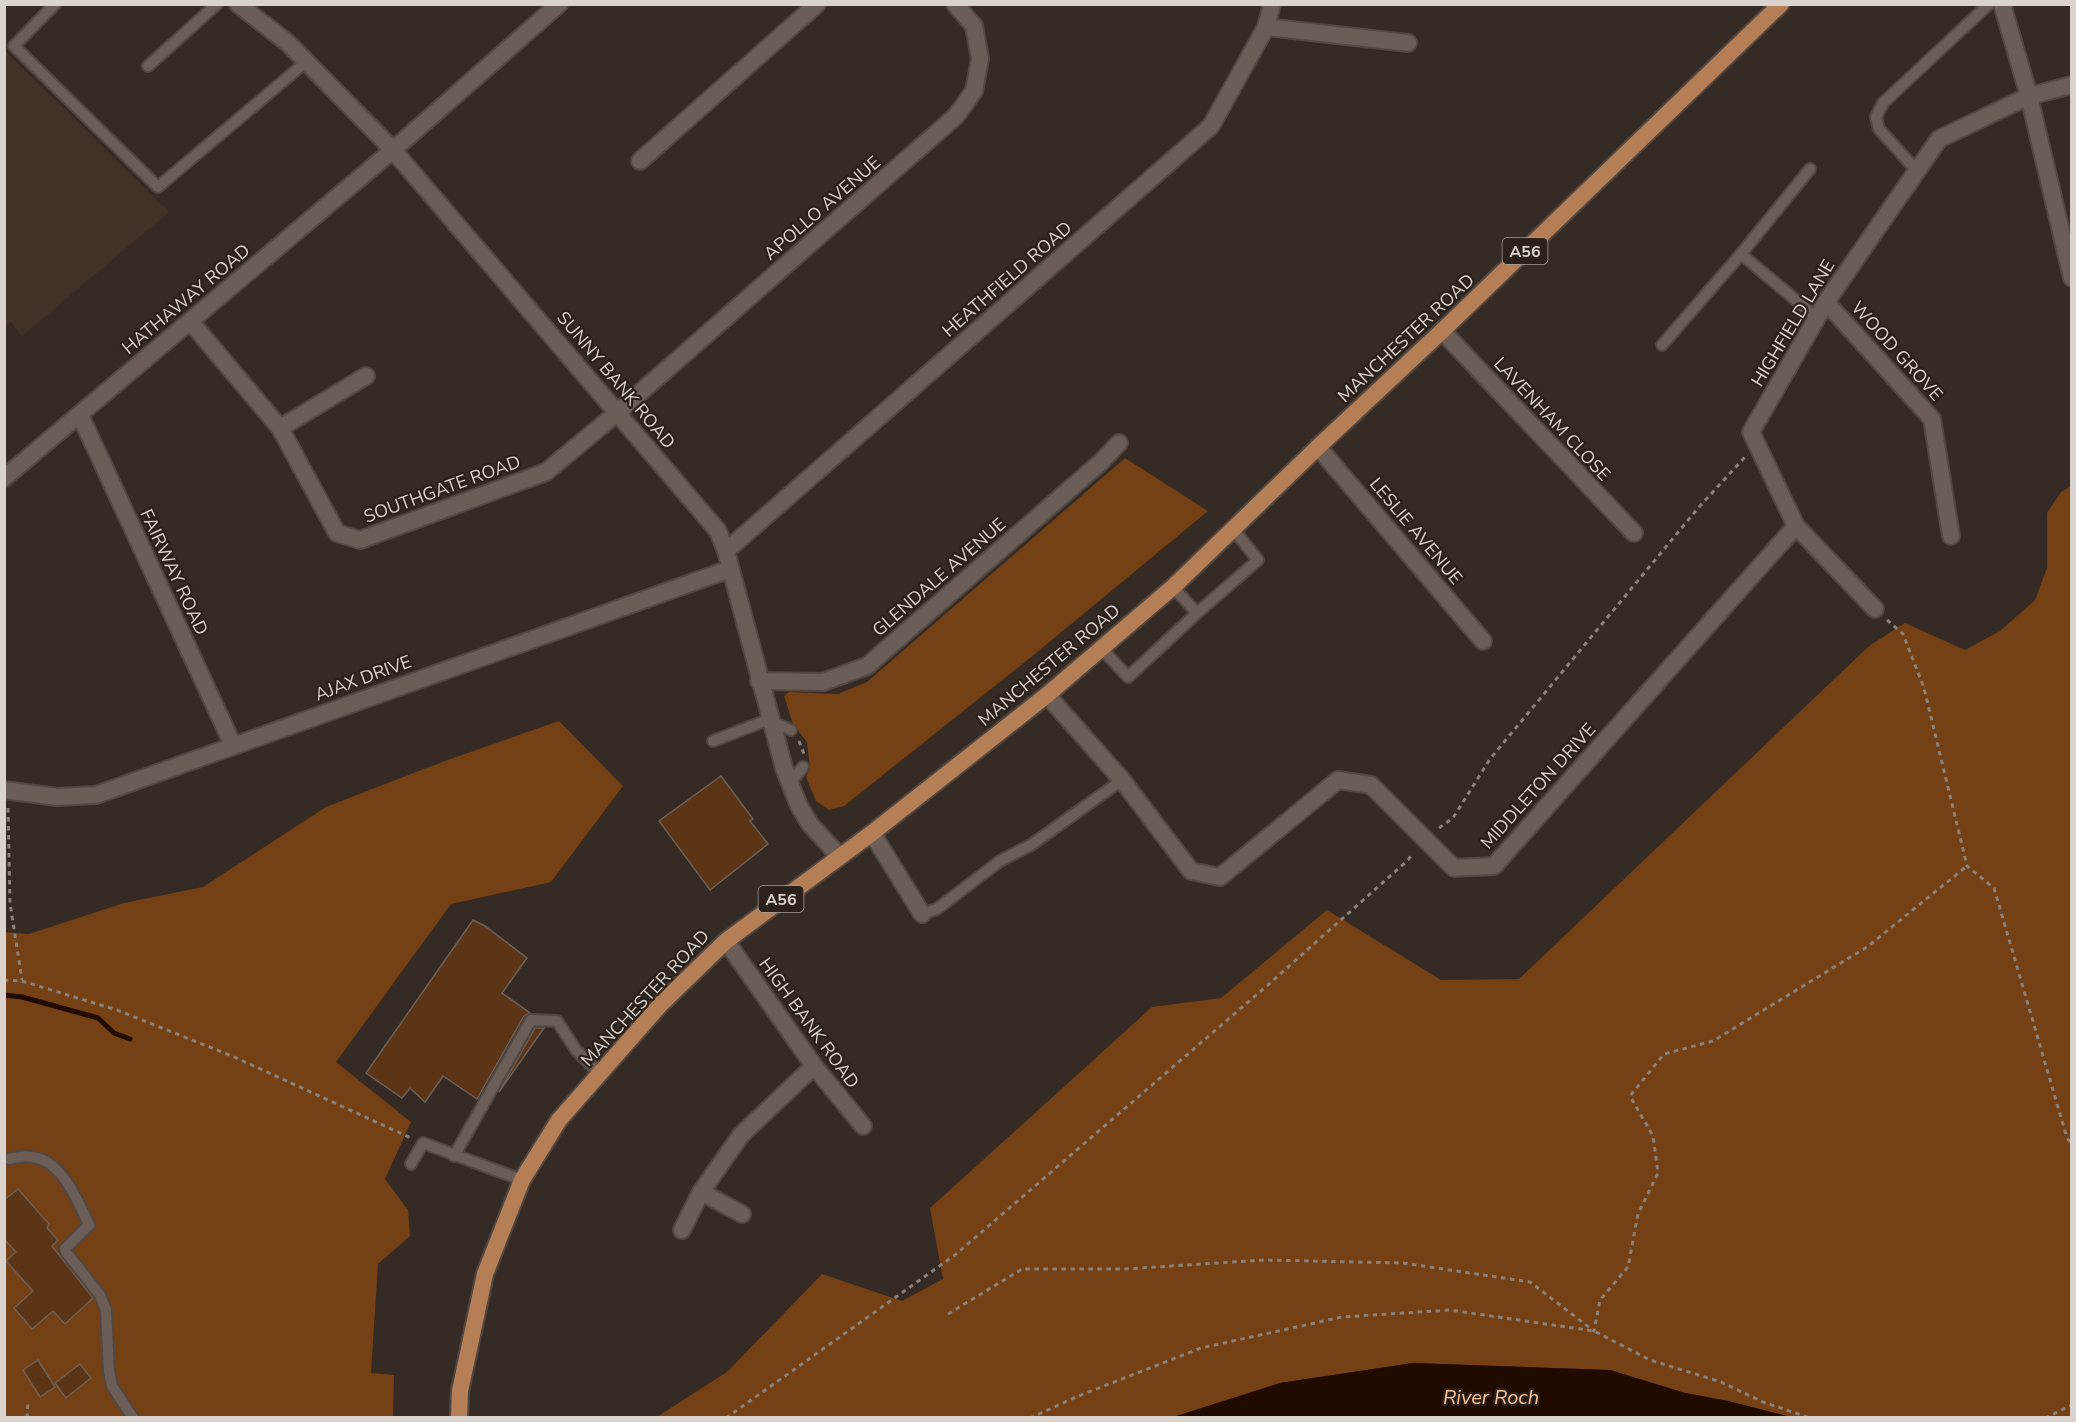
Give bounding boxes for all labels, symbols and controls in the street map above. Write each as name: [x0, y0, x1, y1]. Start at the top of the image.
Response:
street label: APOLLO AVENUE: [758, 151, 886, 265]
street label: HEATHFIELD ROAD: [937, 216, 1077, 342]
street label: HATHAWAY ROAD: [117, 238, 255, 360]
road number: A56: [1502, 238, 1547, 264]
street label: HIGHFIELD LANE: [1746, 255, 1840, 391]
street label: MANCHESTER ROAD: [1332, 268, 1480, 408]
street label: WOOD GROVE: [1846, 296, 1948, 406]
street label: SUNNY BANK ROAD: [551, 306, 681, 454]
street label: LAVENHAM CLOSE: [1488, 352, 1616, 486]
street label: SOUTHGATE ROAD: [360, 449, 524, 529]
street label: LESLIE AVENUE: [1364, 472, 1468, 590]
street label: FAIRWAY ROAD: [134, 505, 214, 639]
street label: GLENDALE AVENUE: [867, 512, 1011, 642]
street label: MANCHESTER ROAD: [973, 598, 1125, 732]
street label: AJAX DRIVE: [311, 649, 415, 707]
street label: MIDDLETON DRIVE: [1475, 718, 1601, 854]
road number: A56: [758, 886, 804, 912]
street label: MANCHESTER ROAD: [575, 924, 715, 1072]
street label: HIGH BANK ROAD: [753, 953, 865, 1093]
water label: River Roch: [1443, 1384, 1539, 1411]

